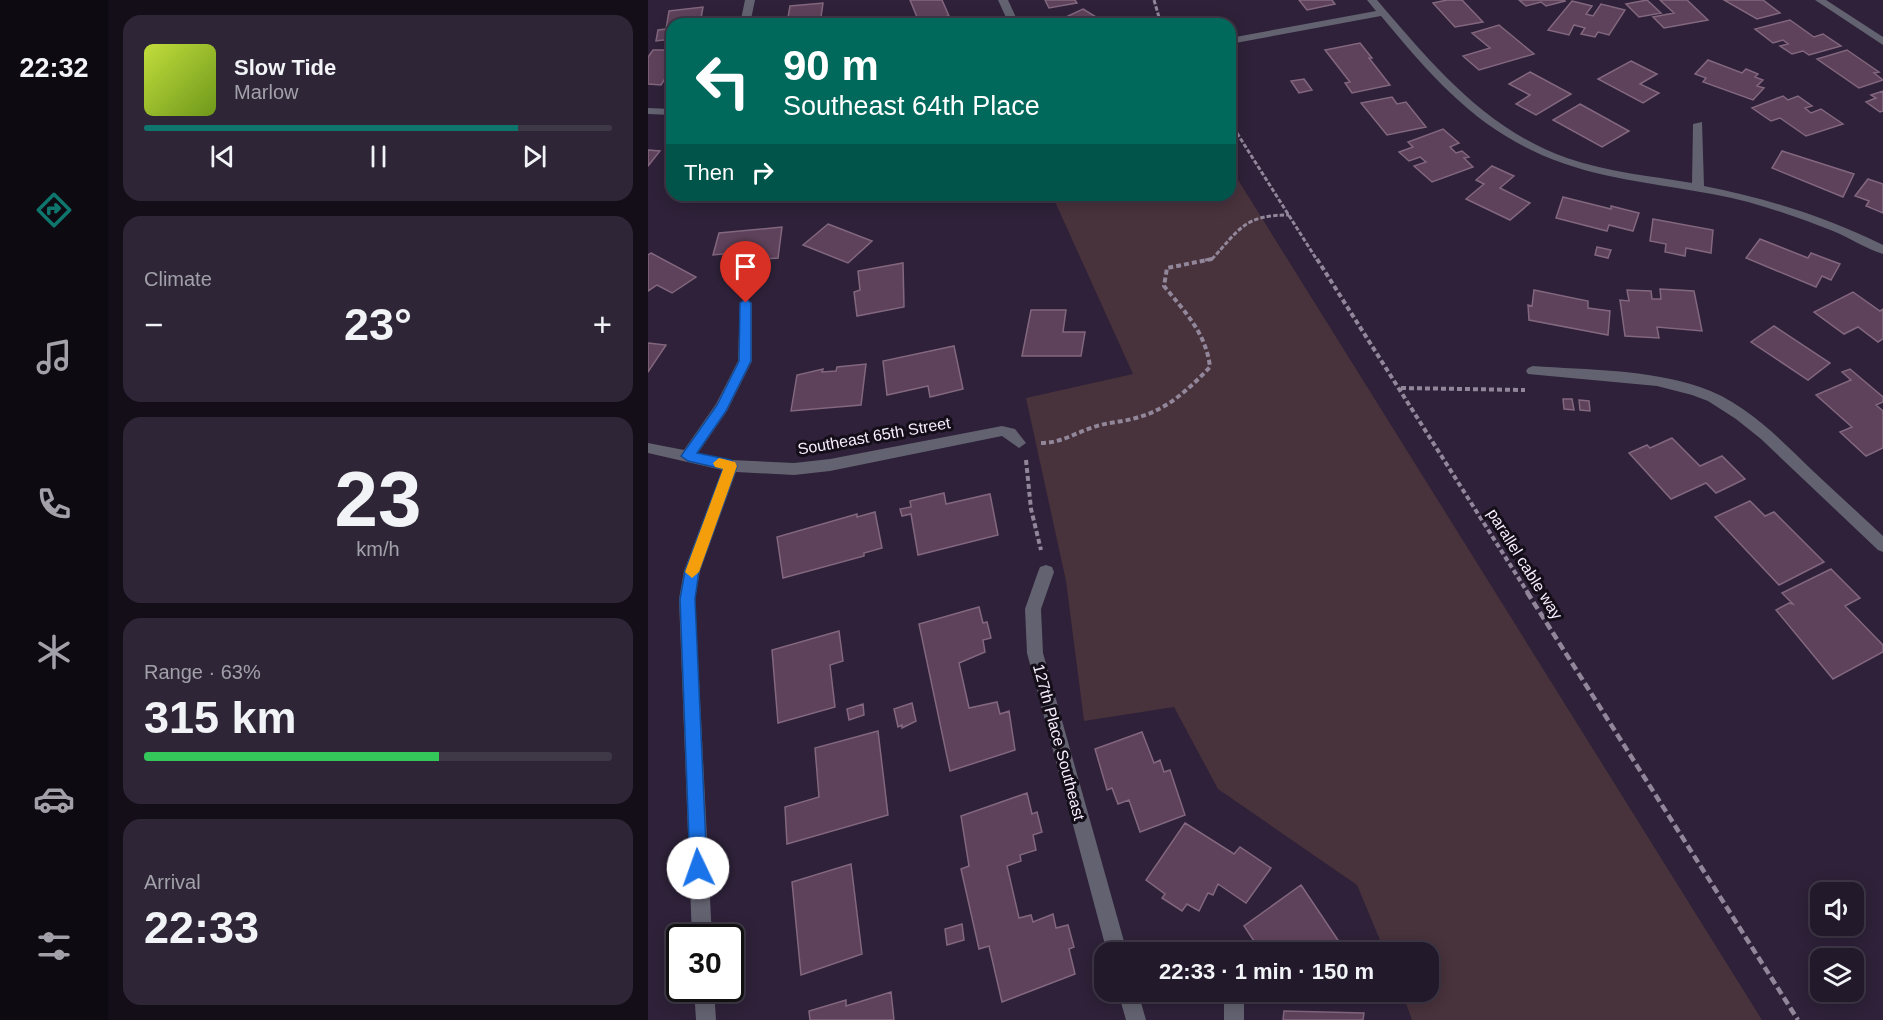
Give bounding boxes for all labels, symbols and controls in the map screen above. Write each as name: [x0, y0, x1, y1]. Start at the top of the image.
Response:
icon: left: [684, 42, 762, 120]
text: 90 m: [783, 42, 879, 89]
text: 22:32: [19, 53, 89, 83]
text: Slow Tide: [234, 55, 336, 80]
text: Marlow: [234, 81, 298, 103]
text: Southeast 64th Place: [783, 91, 1040, 121]
icon: previous: [206, 140, 239, 173]
icon: pause: [362, 140, 395, 173]
icon: next: [518, 140, 551, 173]
icon: right: [746, 156, 779, 189]
text: Then: [684, 160, 734, 185]
icon: directions: [33, 189, 75, 231]
pin: [720, 241, 771, 303]
icon: arrive: [729, 250, 762, 283]
text: Climate: [144, 268, 212, 290]
text: 23°: [344, 299, 412, 350]
text: −: [144, 306, 163, 343]
text: +: [593, 306, 612, 343]
icon: music: [33, 336, 75, 378]
street label: Southeast 65th Street: [796, 414, 952, 458]
text: 23: [335, 455, 421, 543]
icon: phone: [33, 483, 75, 525]
street label: parallel cable way: [1484, 506, 1566, 622]
text: km/h: [356, 538, 400, 560]
icon: climate: [33, 631, 75, 673]
text: Range · 63%: [144, 661, 261, 683]
street label: 127th Place Southeast: [1030, 662, 1088, 822]
text: 315 km: [144, 692, 297, 743]
icon: car: [33, 778, 75, 820]
position arrow: [666, 836, 730, 900]
text: Arrival: [144, 871, 201, 893]
map controls: [1810, 882, 1864, 1002]
button: sound: [1810, 882, 1864, 936]
text: 22:33: [144, 902, 259, 953]
speed limit sign: 30: [666, 924, 744, 1002]
icon: filters: [33, 925, 75, 967]
button: layers: [1810, 948, 1864, 1002]
text: 22:33 · 1 min · 150 m: [1159, 959, 1374, 984]

